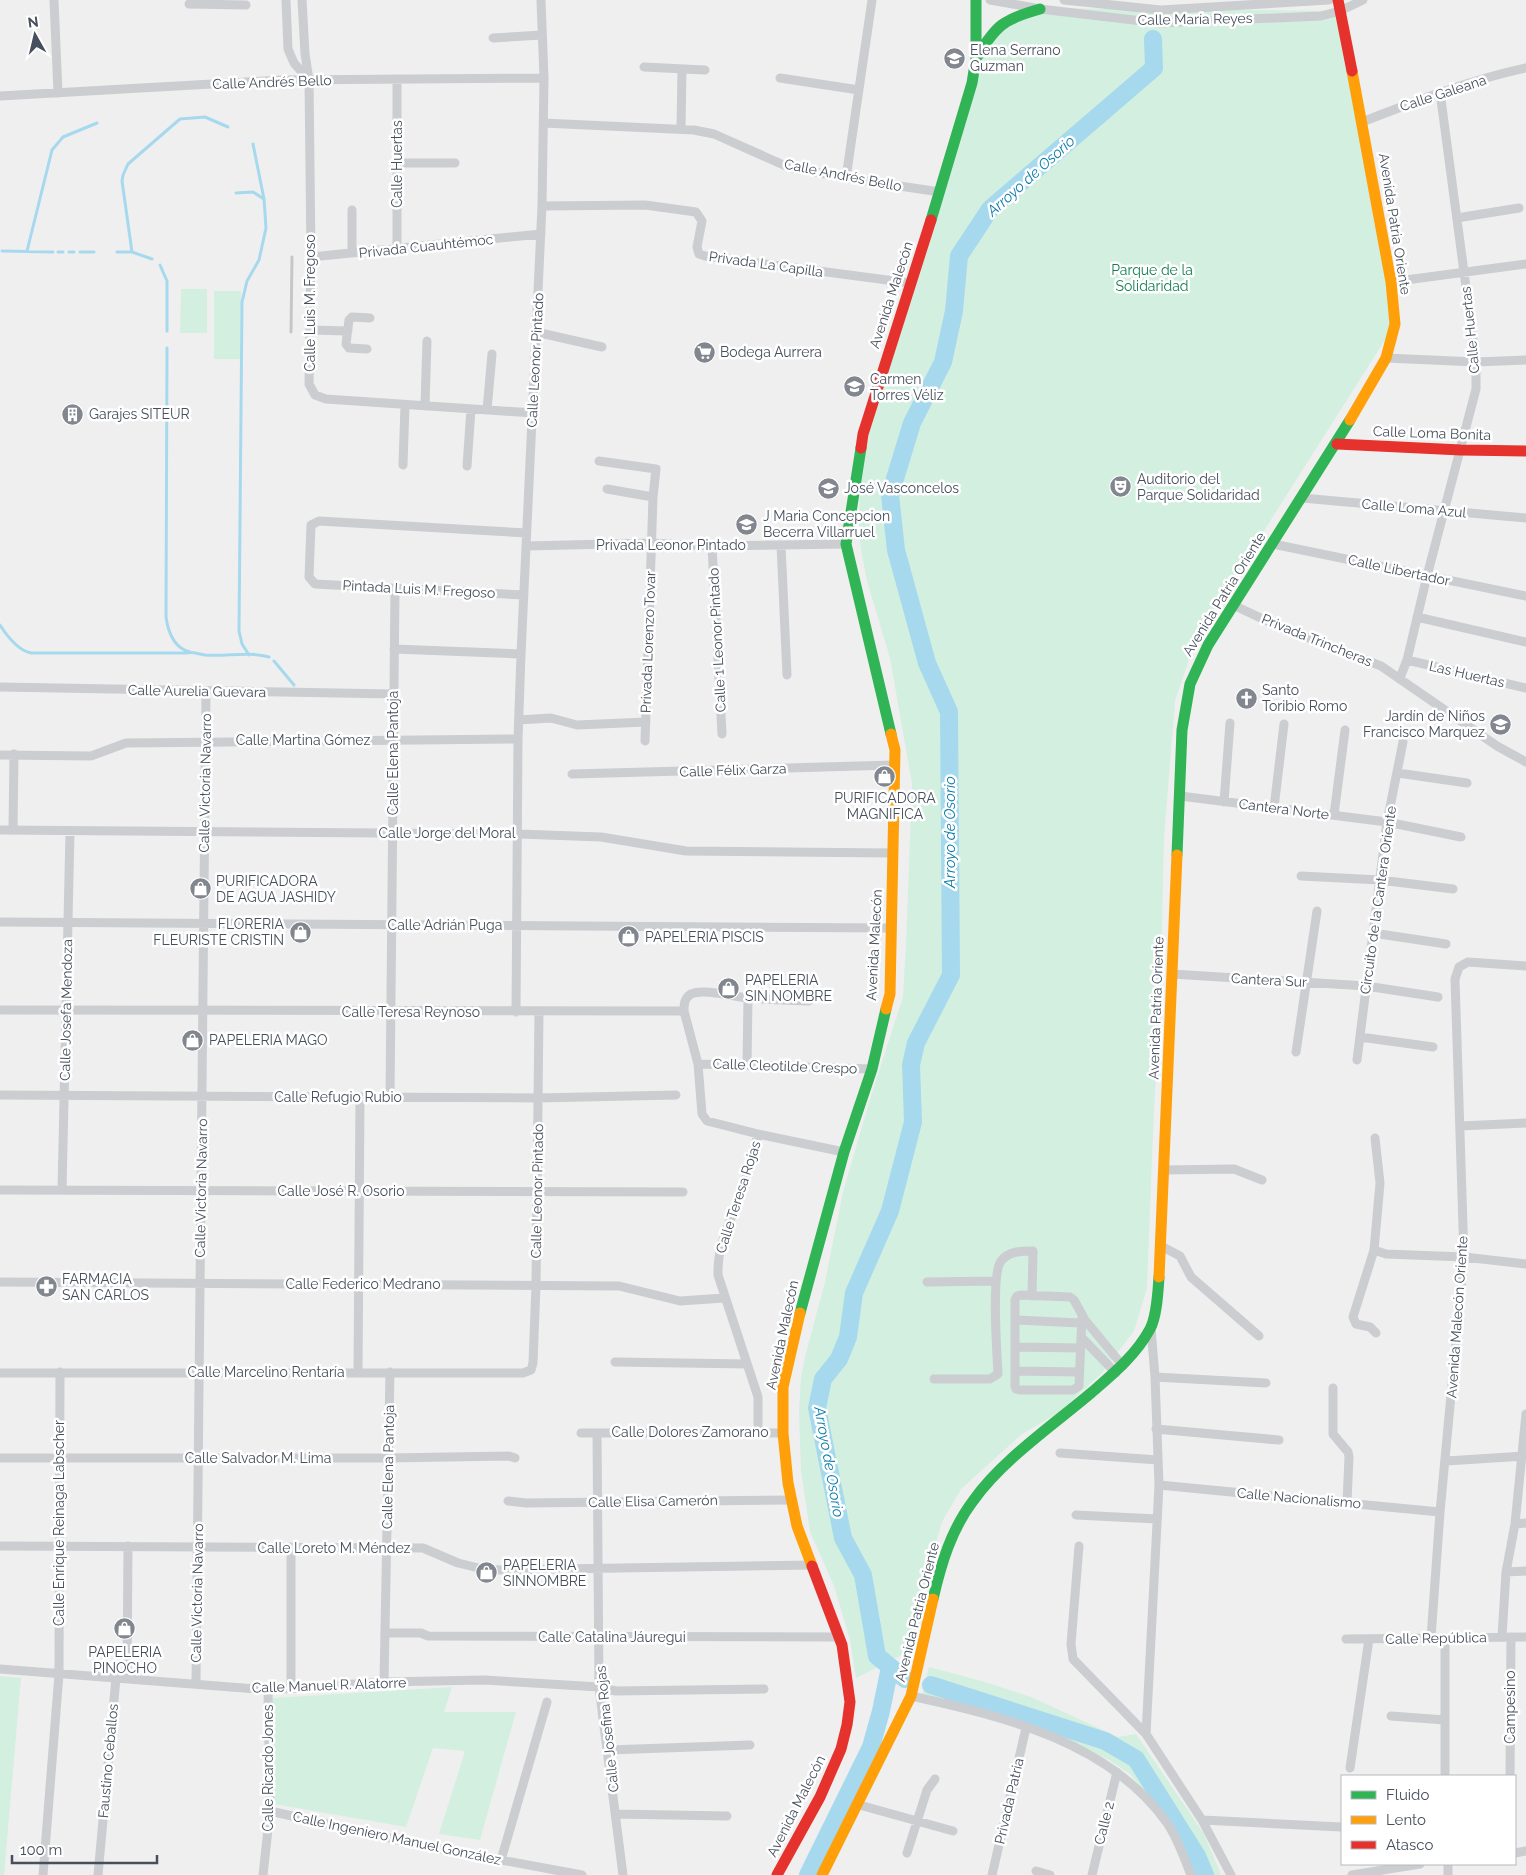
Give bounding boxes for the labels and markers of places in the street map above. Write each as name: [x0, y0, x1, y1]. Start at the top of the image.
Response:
place label: Elena Serrano Guzman: [970, 42, 1061, 74]
school or university icon: Elena Serrano Guzman: [942, 46, 966, 70]
supermarket icon: Bodega Aurrera: [692, 340, 716, 364]
place label: Bodega Aurrera: [720, 344, 822, 360]
place label: Carmen Torres Véliz: [870, 371, 944, 403]
school or university icon: Carmen Torres Véliz: [842, 375, 866, 399]
building icon: Garajes SITEUR: [61, 402, 85, 426]
place label: Garajes SITEUR: [89, 406, 190, 422]
place label: Auditorio del Parque Solidaridad: [1137, 471, 1260, 503]
theatre icon: Auditorio del Parque Solidaridad: [1109, 475, 1133, 499]
school or university icon: José Vasconcelos: [816, 476, 840, 500]
place label: José Vasconcelos: [844, 480, 959, 496]
place label: J Maria Concepcion Becerra Villarruel: [763, 508, 890, 540]
school or university icon: J Maria Concepcion Becerra Villarruel: [735, 512, 759, 536]
place label: Santo Toribio Romo: [1262, 682, 1347, 714]
church icon: Santo Toribio Romo: [1234, 686, 1258, 710]
place label: Jardín de Niños Francisco Marquez: [1363, 708, 1485, 740]
school or university icon: Jardín de Niños Francisco Marquez: [1489, 712, 1513, 736]
shop icon: PURIFICADORA MAGNIFICA: [873, 764, 897, 788]
place label: PURIFICADORA MAGNIFICA: [834, 790, 936, 822]
place label: PURIFICADORA DE AGUA JASHIDY: [216, 873, 336, 905]
shop icon: PURIFICADORA DE AGUA JASHIDY: [188, 877, 212, 901]
place label: FLORERIA FLEURISTE CRISTIN: [153, 916, 285, 948]
shop icon: FLORERIA FLEURISTE CRISTIN: [288, 920, 312, 944]
shop icon: PAPELERIA PISCIS: [617, 925, 641, 949]
place label: PAPELERIA PISCIS: [645, 929, 764, 945]
place label: PAPELERIA SIN NOMBRE: [745, 972, 832, 1004]
shop icon: PAPELERIA SIN NOMBRE: [717, 976, 741, 1000]
shop icon: PAPELERIA MAGO: [181, 1028, 205, 1052]
place label: PAPELERIA MAGO: [209, 1032, 328, 1048]
place label: FARMACIA SAN CARLOS: [62, 1271, 149, 1303]
pharmacy icon: FARMACIA SAN CARLOS: [34, 1275, 58, 1299]
place label: PAPELERIA SINNOMBRE: [503, 1557, 586, 1589]
shop icon: PAPELERIA SINNOMBRE: [475, 1561, 499, 1585]
shop icon: PAPELERIA PINOCHO: [113, 1617, 137, 1641]
place label: PAPELERIA PINOCHO: [88, 1644, 162, 1676]

